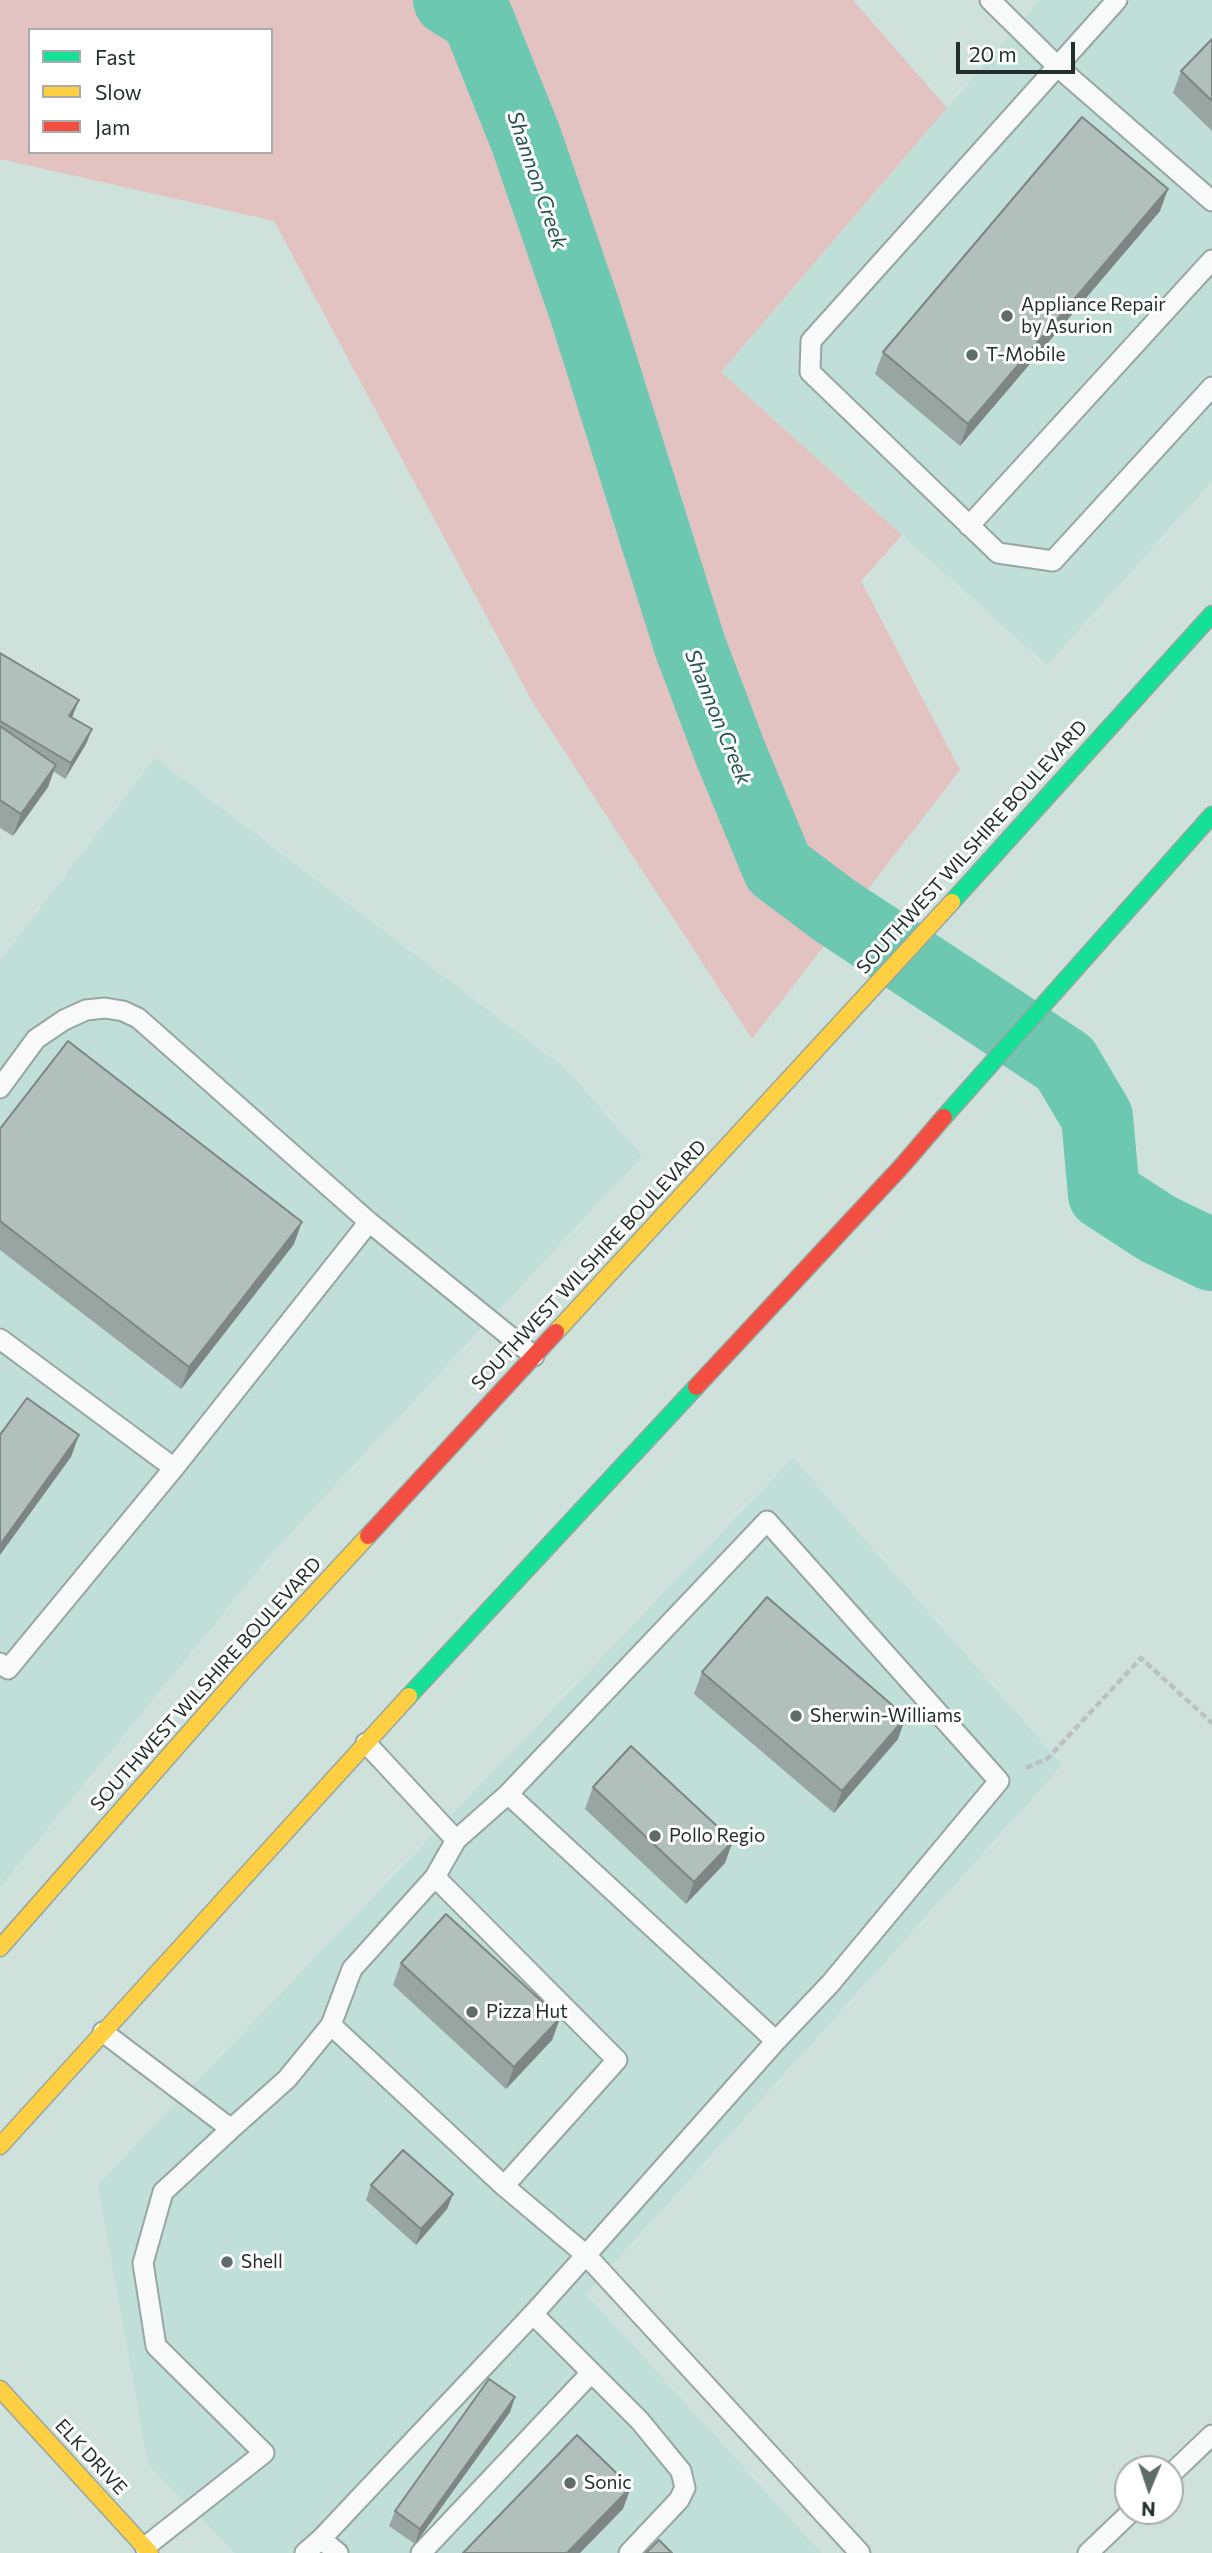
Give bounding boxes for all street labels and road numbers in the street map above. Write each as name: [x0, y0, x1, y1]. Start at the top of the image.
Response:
street label: SOUTHWEST WILSHIRE BOULEVARD: [852, 715, 1092, 979]
street label: SOUTHWEST WILSHIRE BOULEVARD: [467, 1135, 711, 1395]
street label: SOUTHWEST WILSHIRE BOULEVARD: [86, 1552, 326, 1816]
street label: ELK DRIVE: [50, 2415, 132, 2499]

